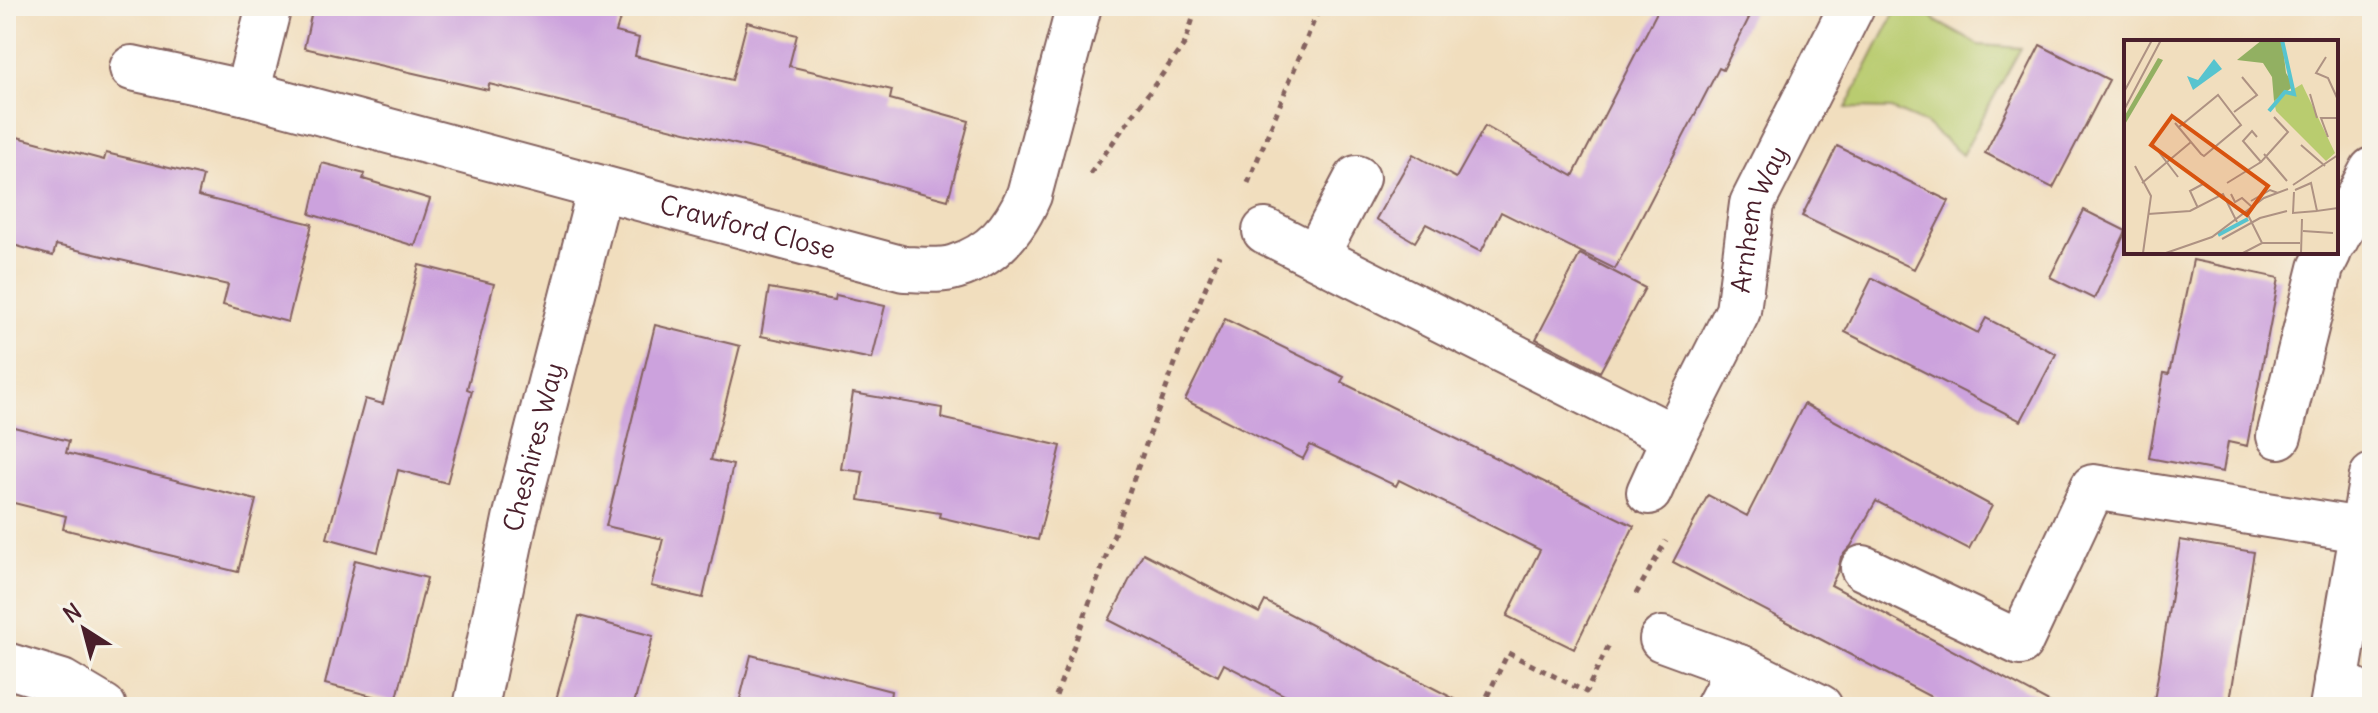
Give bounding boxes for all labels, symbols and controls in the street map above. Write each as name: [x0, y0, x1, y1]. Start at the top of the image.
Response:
inset map: [2124, 40, 2338, 254]
street label: Arnhem Way: [1724, 140, 1795, 295]
street label: Crawford Close: [656, 187, 839, 266]
street label: Cheshires Way: [496, 359, 570, 534]
north arrow: [44, 589, 124, 669]
text: N: [58, 597, 87, 629]

